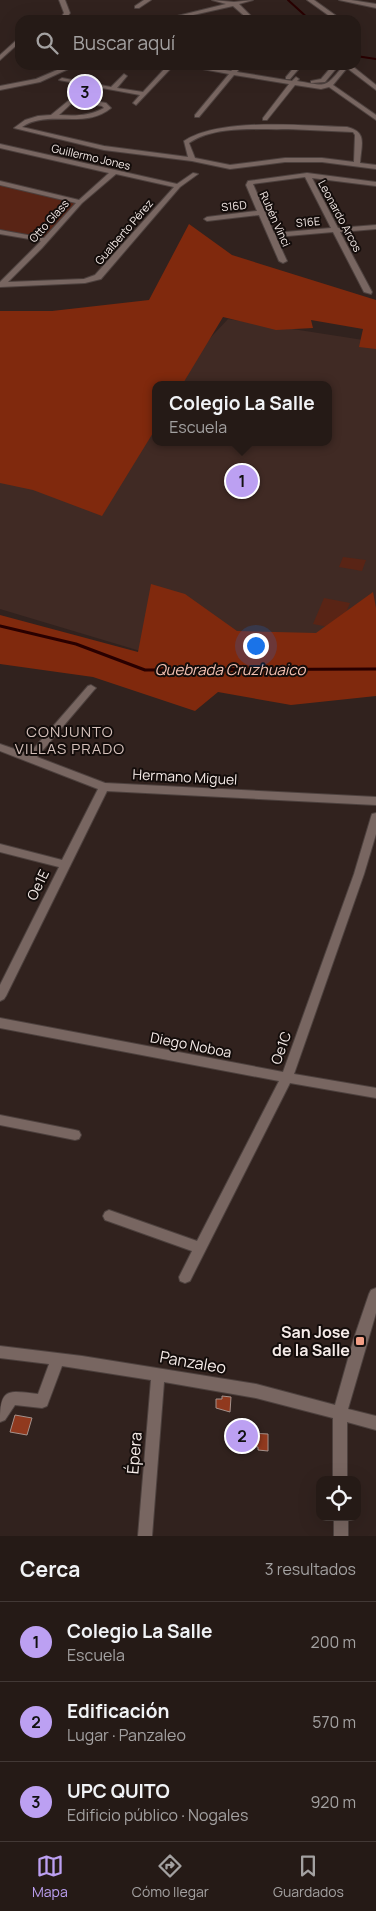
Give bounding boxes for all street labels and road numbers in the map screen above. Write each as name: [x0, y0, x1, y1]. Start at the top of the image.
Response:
street label: Guillermo Jones: [50, 140, 132, 173]
street label: Leonardo Arcos: [315, 177, 366, 254]
street label: Rubén Vinci: [257, 189, 294, 249]
street label: Otto Glass: [25, 196, 72, 245]
street label: Gualberto Pérez: [91, 196, 156, 268]
street label: S16D: [221, 197, 247, 214]
street label: S16E: [295, 213, 321, 230]
street label: Hermano Miguel: [132, 764, 238, 789]
street label: Oe1E: [22, 866, 53, 903]
street label: Diego Noboa: [149, 1027, 233, 1062]
street label: Oe1C: [266, 1029, 295, 1067]
street label: Panzaleo: [158, 1345, 228, 1379]
street label: Épera: [121, 1431, 147, 1475]

